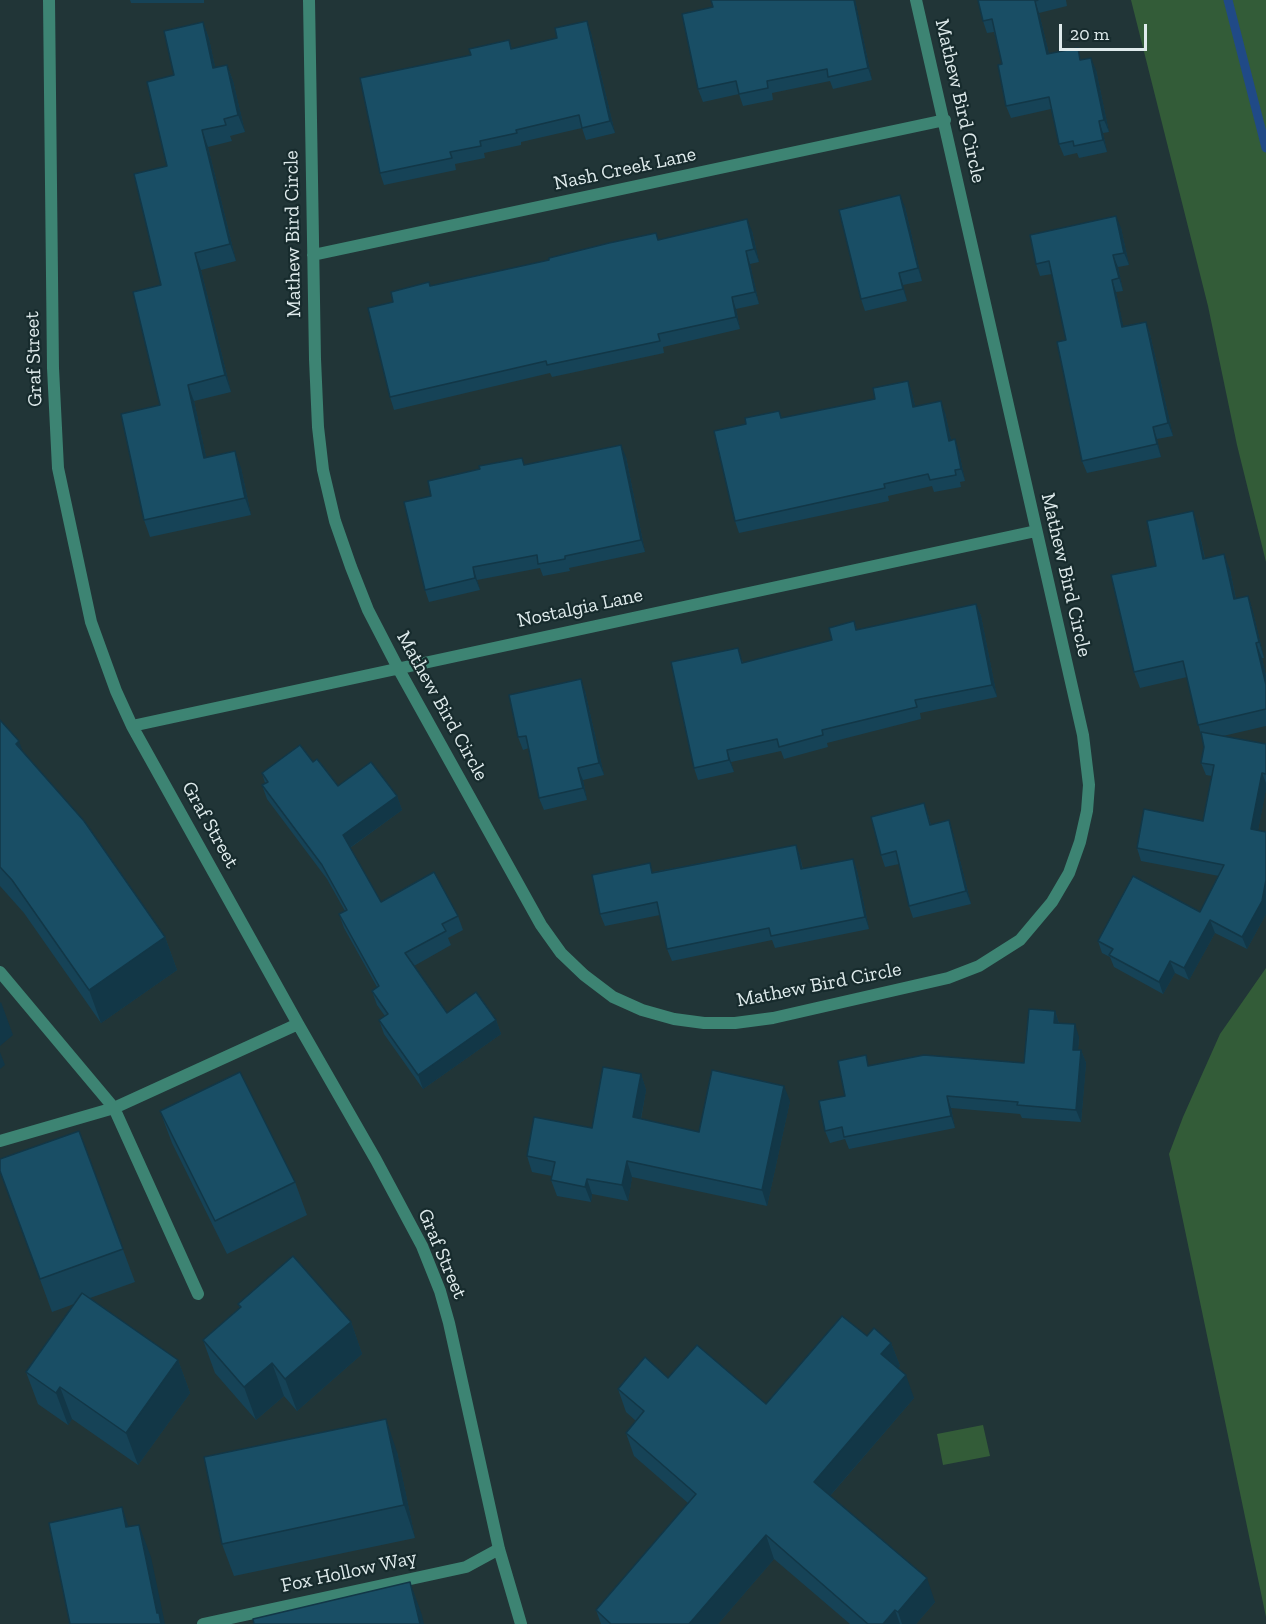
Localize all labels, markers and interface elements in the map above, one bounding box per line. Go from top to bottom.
scale bar [1062,12,1150,50]
street label: Mathew Bird Circle [929,17,991,185]
text: 20 m [1070,23,1109,45]
street label: Nash Creek Lane [552,142,698,196]
street label: Mathew Bird Circle [280,150,306,318]
street label: Graf Street [20,311,48,407]
street label: Mathew Bird Circle [1035,491,1097,659]
street label: Nostalgia Lane [515,583,645,633]
street label: Mathew Bird Circle [391,627,493,785]
street label: Graf Street [176,777,244,873]
street label: Mathew Bird Circle [735,957,903,1013]
street label: Graf Street [412,1205,472,1303]
street label: Fox Hollow Way [279,1546,419,1598]

